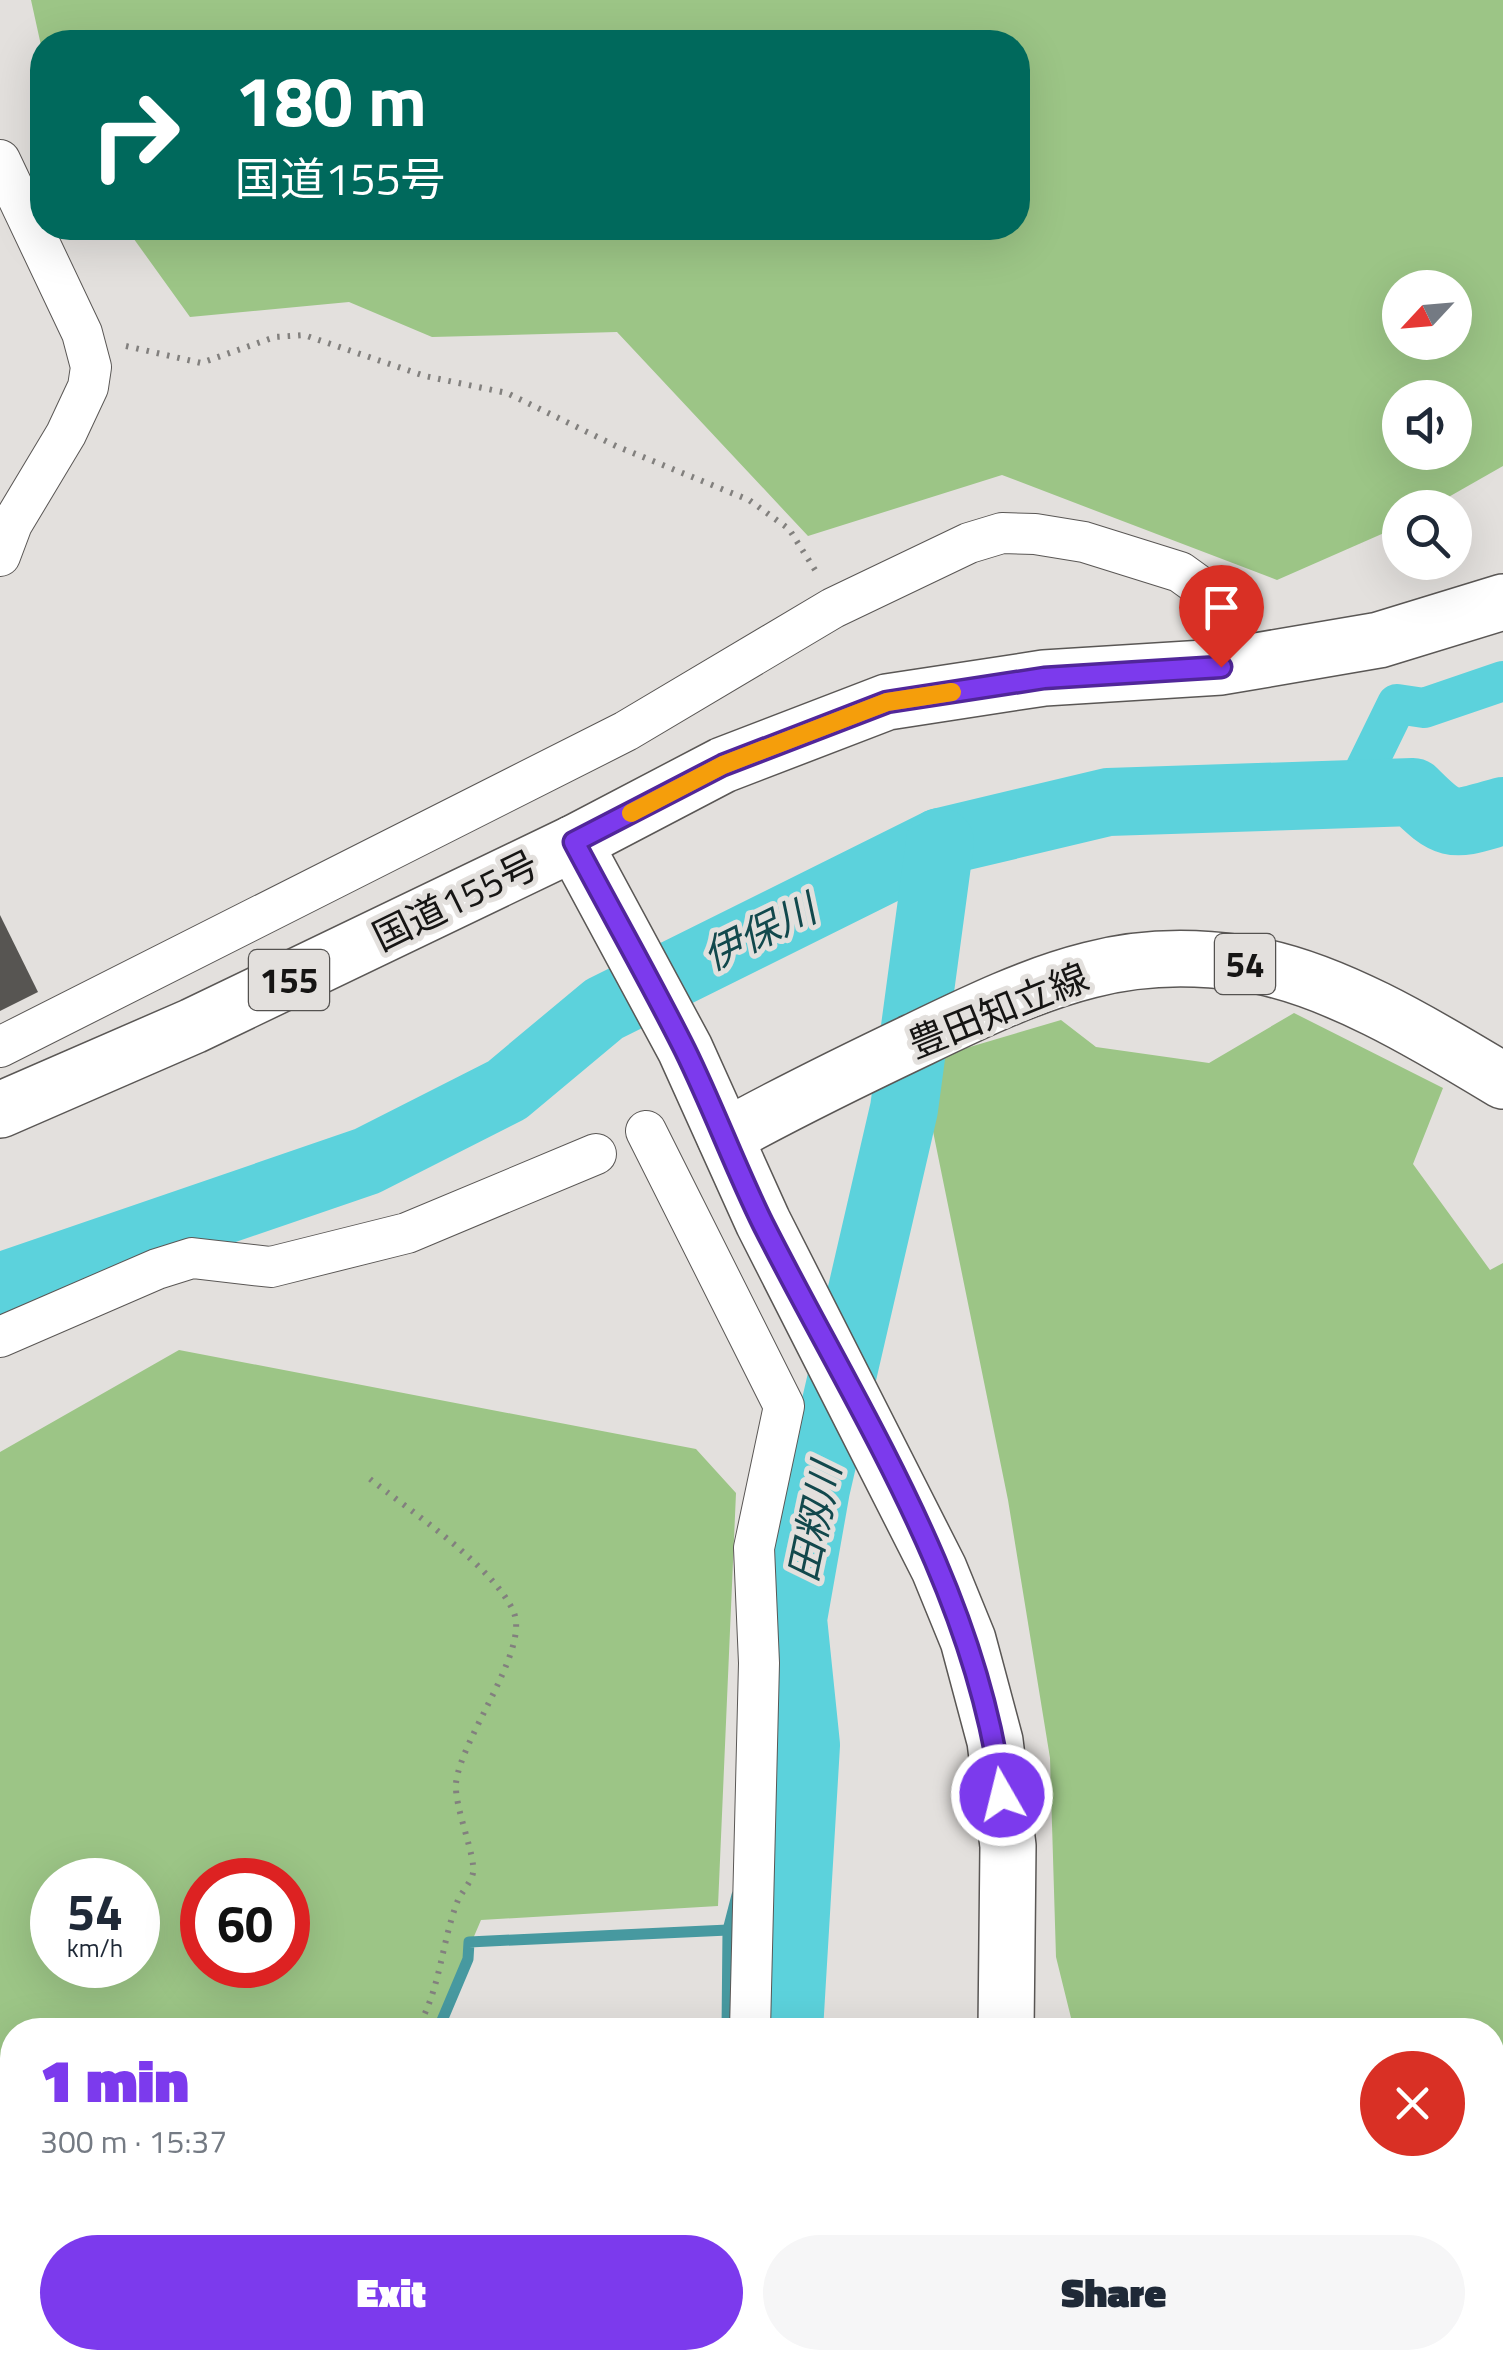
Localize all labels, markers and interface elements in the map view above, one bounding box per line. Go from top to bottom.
text: 180 m [235,47,427,153]
icon: right [70,70,200,200]
text: 国道155号 [235,144,446,212]
north arrow [1382,270,1472,360]
map controls [1382,270,1472,580]
button: sound [1382,380,1472,470]
button: search [1382,490,1472,580]
pin [1179,565,1264,668]
icon: arrive [1194,580,1249,635]
street label: 国道155号 [362,835,548,965]
water label: 伊保川 [692,877,830,986]
road number: 54 [1215,934,1275,994]
street label: 豊田知立線 [899,948,1097,1072]
road number: 155 [249,950,329,1010]
water label: 田籾川 [772,1453,857,1587]
position arrow [950,1743,1054,1847]
speed limit sign: 60 [180,1858,310,1988]
text: 54 [67,1873,123,1949]
text: km/h [67,1929,123,1967]
text: 1 min [40,2034,189,2125]
button: close [1360,2051,1465,2156]
text: 300 m · 15:37 [40,2117,227,2165]
button: Exit [40,2235,743,2350]
button: Share [763,2235,1465,2350]

